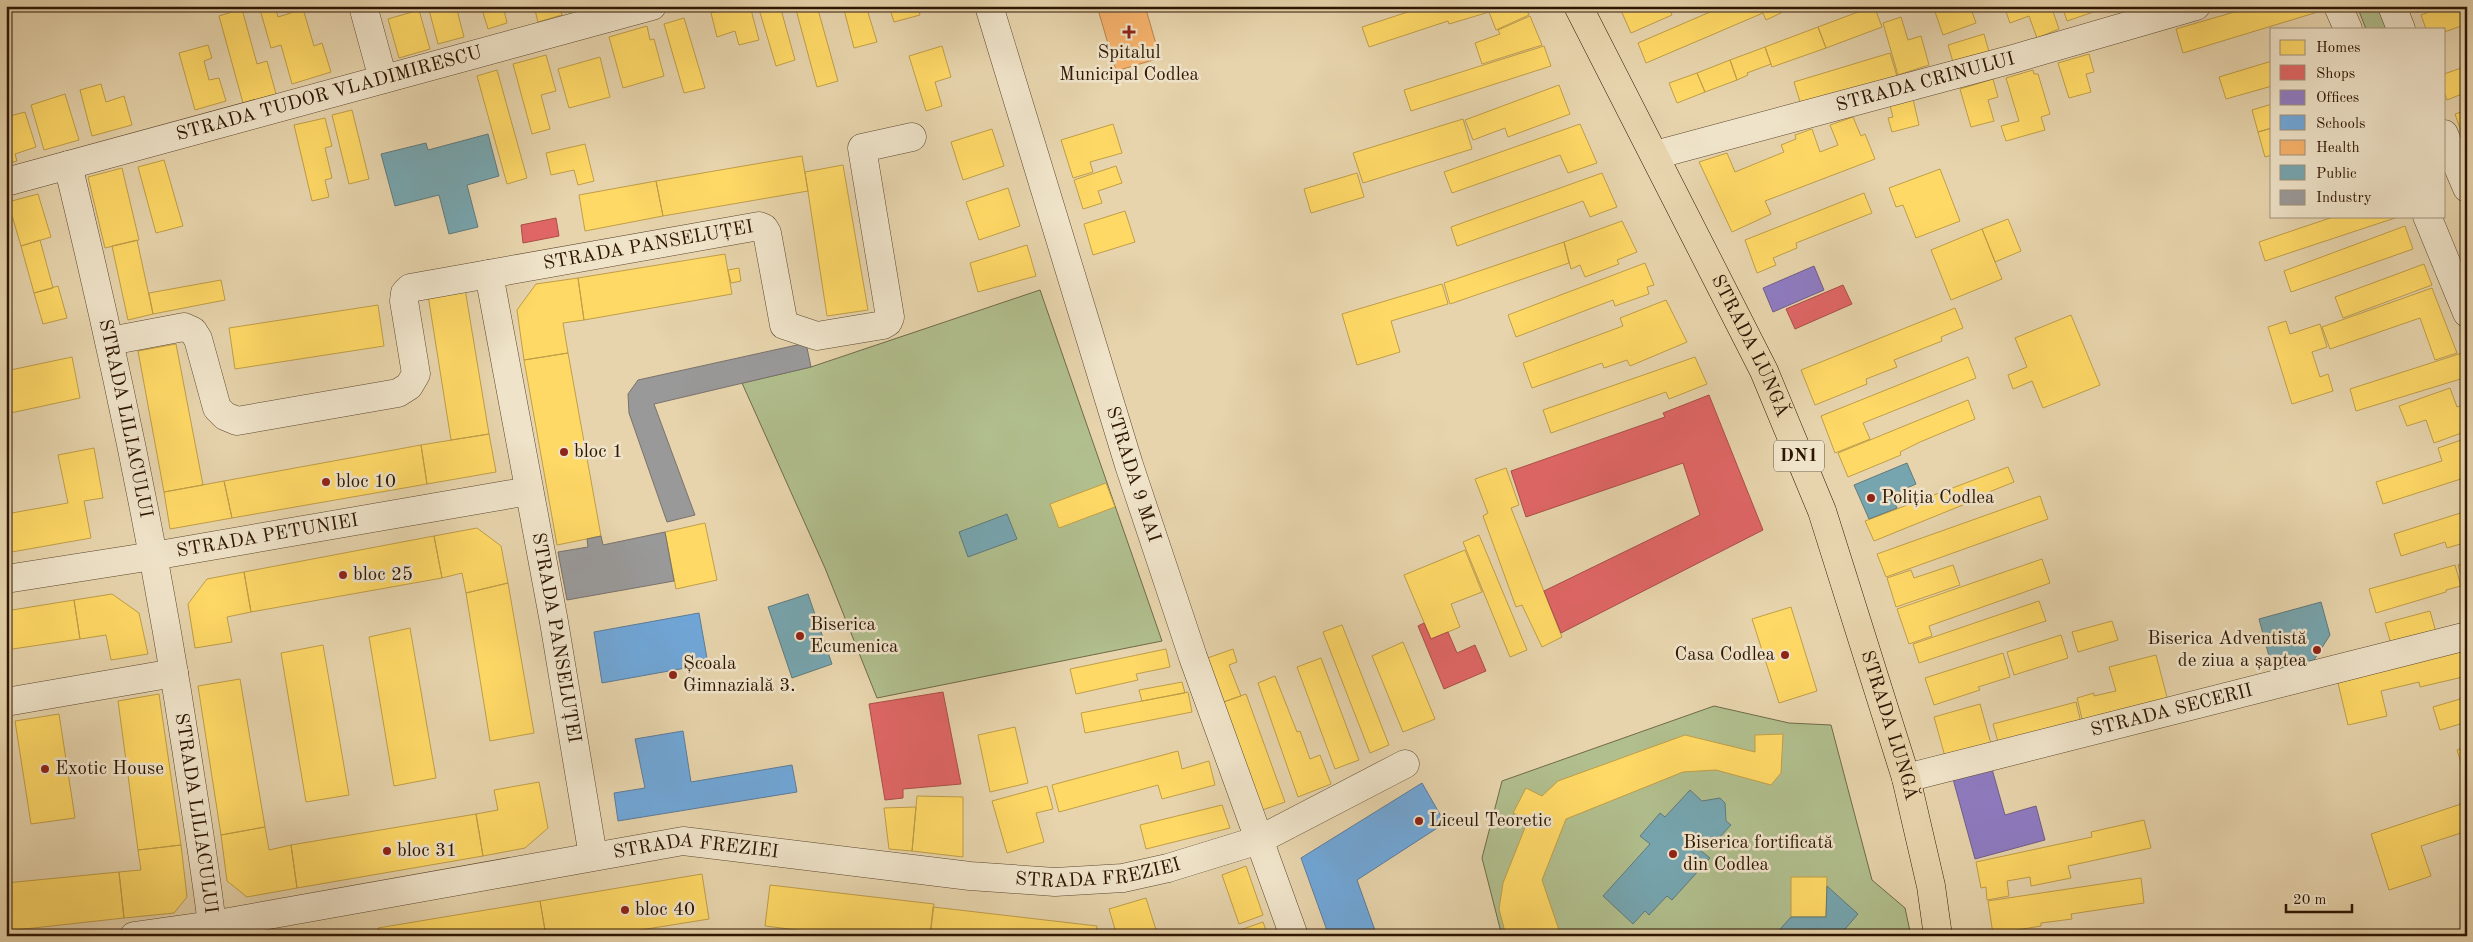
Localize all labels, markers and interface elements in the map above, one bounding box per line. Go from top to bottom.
marker: Spitalul Municipal Codlea [1122,25,1136,39]
legend [2270,28,2446,218]
text: Homes [2316,41,2361,56]
street label: STRADA TUDOR VLADIMIRESCU [174,43,484,145]
place label: Spitalul Municipal Codlea [1059,44,1200,85]
street label: STRADA CRINULUI [1834,49,2017,116]
text: Shops [2316,67,2355,82]
text: Offices [2316,91,2359,106]
text: Schools [2316,117,2365,132]
text: Health [2316,141,2360,156]
text: Public [2316,167,2357,182]
text: Industry [2316,191,2372,206]
street label: STRADA PANSELUȚEI [542,218,755,274]
street label: STRADA LUNGĂ [1707,272,1795,420]
street label: STRADA LILIACULUI [95,317,155,520]
street label: STRADA 9 MAI [1102,404,1164,545]
road number: DN1 [1774,441,1824,472]
place label: bloc 1 [574,443,623,462]
marker: bloc 1 [558,446,570,458]
place label: bloc 10 [336,473,396,492]
marker: bloc 10 [320,476,332,488]
place label: Poliția Codlea [1881,489,1995,508]
marker: Poliția Codlea [1865,492,1877,504]
street label: STRADA PETUNIEI [175,511,360,561]
street label: STRADA PANSELUȚEI [528,531,584,744]
place label: bloc 25 [353,566,413,585]
marker: bloc 25 [337,569,349,581]
place label: Biserica Ecumenica [810,616,899,657]
marker: Biserica Ecumenica [794,630,806,642]
place label: Biserica Adventistă de ziua a șaptea [2147,630,2308,671]
marker: Biserica Adventistă de ziua a șaptea [2311,644,2323,656]
place label: Casa Codlea [1675,646,1776,665]
street label: STRADA LUNGĂ [1857,648,1924,803]
marker: Casa Codlea [1779,649,1791,661]
place label: Școala Gimnazială 3. [683,655,796,696]
marker: Școala Gimnazială 3. [667,669,679,681]
street label: STRADA SECERII [2089,681,2255,740]
street label: STRADA LILIACULUI [171,712,220,915]
place label: Exotic House [55,760,164,779]
marker: Exotic House [39,763,51,775]
place label: Liceul Teoretic [1429,812,1552,831]
marker: Liceul Teoretic [1413,815,1425,827]
street label: STRADA FREZIEI [612,831,780,863]
place label: Biserica fortificată din Codlea [1683,834,1834,875]
place label: bloc 31 [397,842,457,861]
marker: bloc 31 [381,845,393,857]
marker: Biserica fortificată din Codlea [1667,848,1679,860]
street label: STRADA FREZIEI [1014,855,1183,892]
scale bar [2286,882,2352,914]
text: 20 m [2293,893,2327,908]
place label: bloc 40 [635,901,695,920]
marker: bloc 40 [619,904,631,916]

